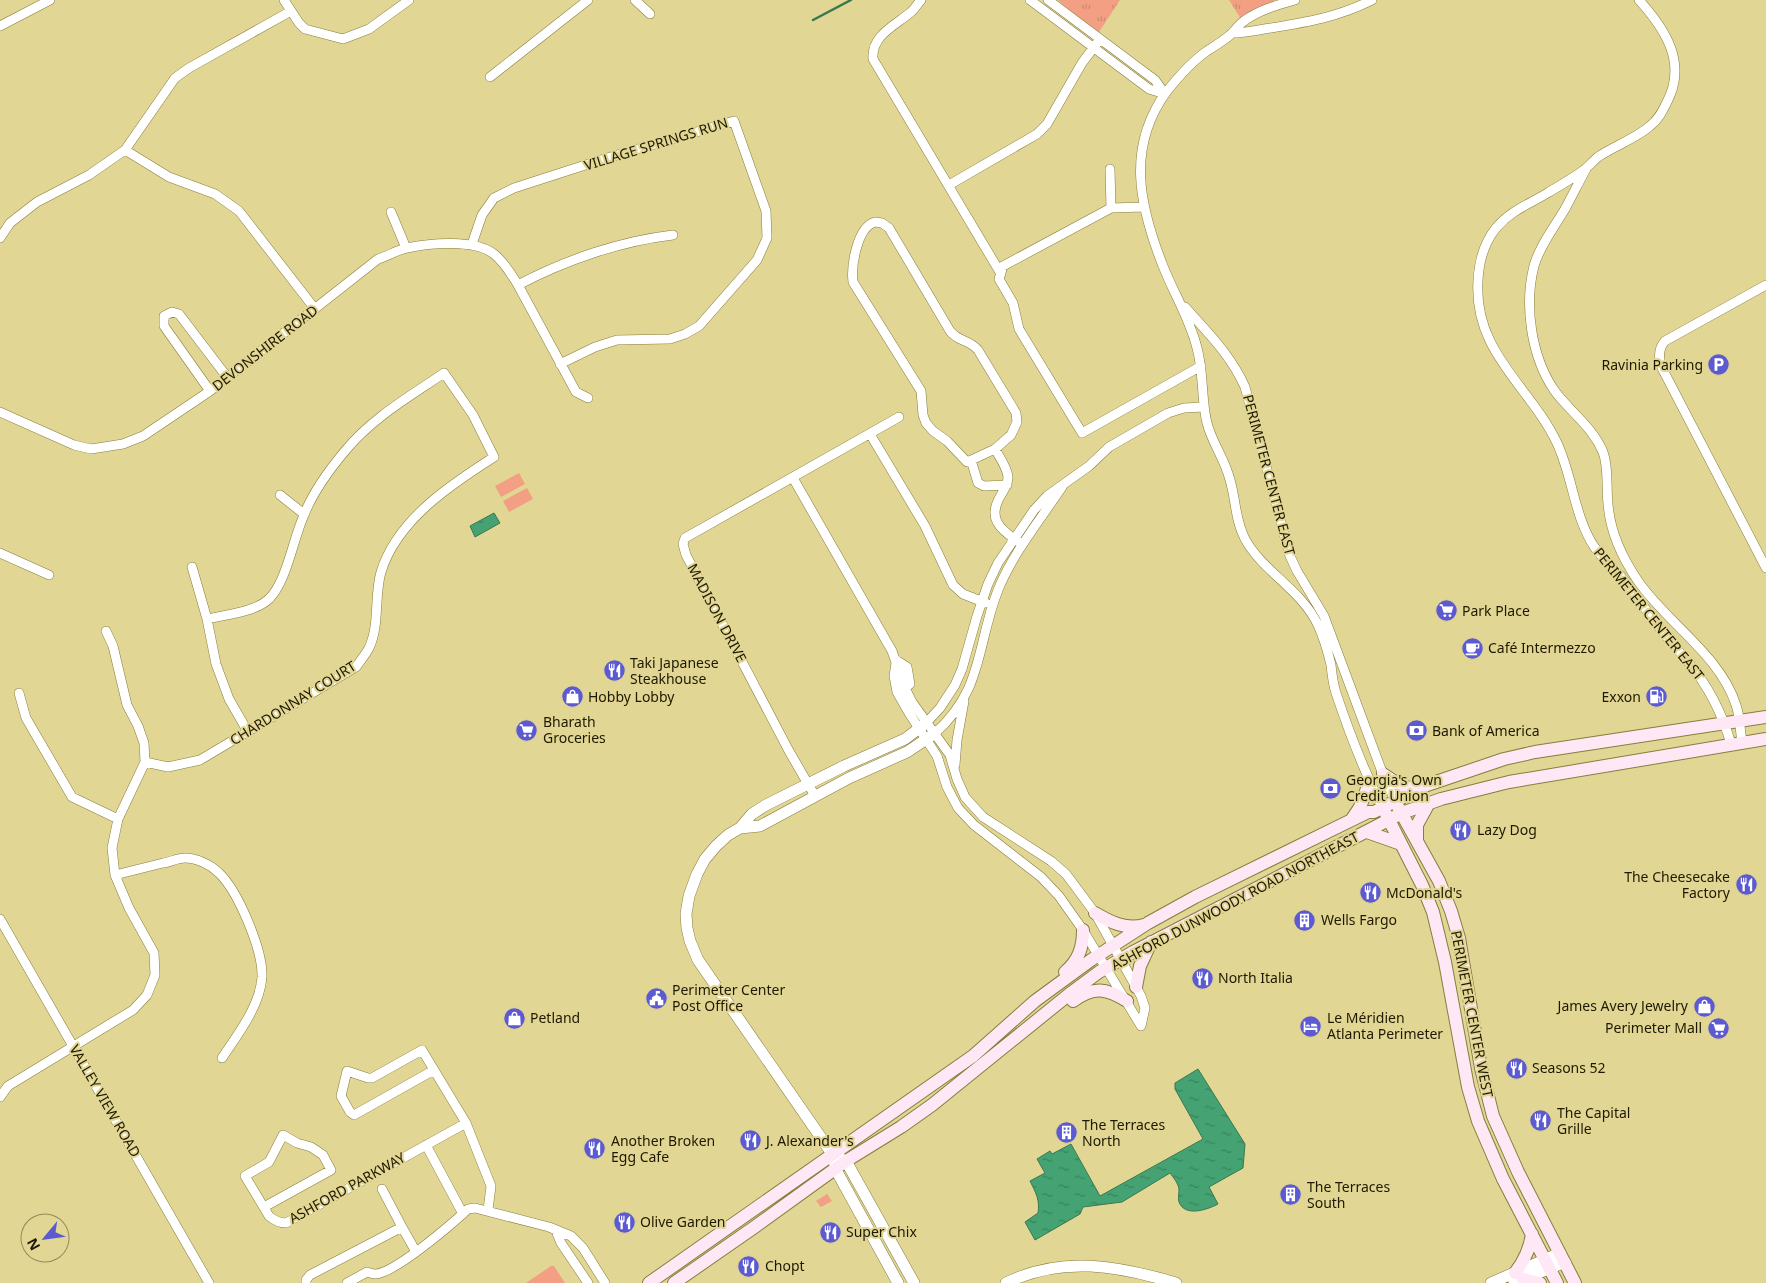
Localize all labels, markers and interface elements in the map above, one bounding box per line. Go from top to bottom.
street label: VILLAGE SPRINGS RUN [582,113,730,174]
street label: DEVONSHIRE ROAD [208,300,321,395]
parking icon: Ravinia Parking [1707,353,1731,377]
place label: Ravinia Parking [1602,355,1703,374]
street label: PERIMETER CENTER EAST [1239,392,1300,557]
street label: PERIMETER CENTER EAST [1590,543,1709,684]
street label: MADISON DRIVE [683,560,752,666]
supermarket icon: Park Place [1434,599,1458,623]
place label: Park Place [1462,601,1530,620]
cafe icon: Café Intermezzo [1460,636,1484,660]
place label: Café Intermezzo [1488,638,1596,657]
place label: Taki Japanese Steakhouse [630,653,719,688]
street label: CHARDONNAY COURT [226,656,360,749]
restaurant icon: Taki Japanese Steakhouse [602,659,626,683]
shop icon: Hobby Lobby [560,685,584,709]
fuel station icon: Exxon [1645,685,1669,709]
place label: Hobby Lobby [588,687,675,706]
place label: Exxon [1602,687,1641,706]
place label: Bharath Groceries [543,712,606,747]
supermarket icon: Bharath Groceries [515,718,539,742]
bank icon: Bank of America [1404,719,1428,743]
place label: Bank of America [1432,721,1540,740]
place label: Georgia's Own Credit Union [1346,770,1442,805]
bank icon: Georgia's Own Credit Union [1318,776,1342,800]
restaurant icon: Lazy Dog [1449,818,1473,842]
place label: Lazy Dog [1477,820,1537,839]
street label: ASHFORD DUNWOODY ROAD NORTHEAST [1108,827,1362,974]
place label: The Cheesecake Factory [1624,867,1731,902]
restaurant icon: The Cheesecake Factory [1734,873,1758,897]
restaurant icon: McDonald's [1358,881,1382,905]
place label: McDonald's [1386,883,1463,902]
building icon: Wells Fargo [1293,908,1317,932]
place label: Wells Fargo [1321,910,1397,929]
street label: PERIMETER CENTER WEST [1447,929,1498,1099]
restaurant icon: North Italia [1190,966,1214,990]
place label: North Italia [1218,968,1293,987]
place label: Perimeter Center Post Office [672,980,785,1015]
public building icon: Perimeter Center Post Office [644,986,668,1010]
shop icon: James Avery Jewelry [1692,994,1716,1018]
place label: James Avery Jewelry [1556,996,1689,1015]
shop icon: Petland [502,1006,526,1030]
place label: Petland [530,1008,580,1027]
place label: Le Méridien Atlanta Perimeter [1327,1008,1443,1043]
hotel icon: Le Méridien Atlanta Perimeter [1299,1014,1323,1038]
supermarket icon: Perimeter Mall [1706,1016,1730,1040]
place label: Perimeter Mall [1605,1018,1702,1037]
street label: VALLEY VIEW ROAD [65,1041,145,1160]
restaurant icon: Seasons 52 [1504,1056,1528,1080]
place label: Seasons 52 [1532,1058,1606,1077]
place label: The Capital Grille [1557,1103,1630,1138]
restaurant icon: The Capital Grille [1529,1109,1553,1133]
place label: The Terraces North [1082,1115,1165,1150]
building icon: The Terraces North [1054,1121,1078,1145]
restaurant icon: J. Alexander's [738,1129,762,1153]
place label: Another Broken Egg Cafe [611,1131,715,1166]
place label: J. Alexander's [764,1131,854,1150]
restaurant icon: Another Broken Egg Cafe [583,1137,607,1161]
street label: ASHFORD PARKWAY [285,1148,408,1227]
place label: The Terraces South [1307,1177,1390,1212]
building icon: The Terraces South [1279,1183,1303,1207]
restaurant icon: Olive Garden [612,1210,636,1234]
place label: Olive Garden [640,1212,726,1231]
north arrow [20,1213,70,1263]
restaurant icon: Super Chix [818,1220,842,1244]
place label: Super Chix [846,1222,917,1241]
text: N [22,1235,44,1254]
restaurant icon: Chopt [737,1254,761,1278]
place label: Chopt [765,1256,805,1275]

